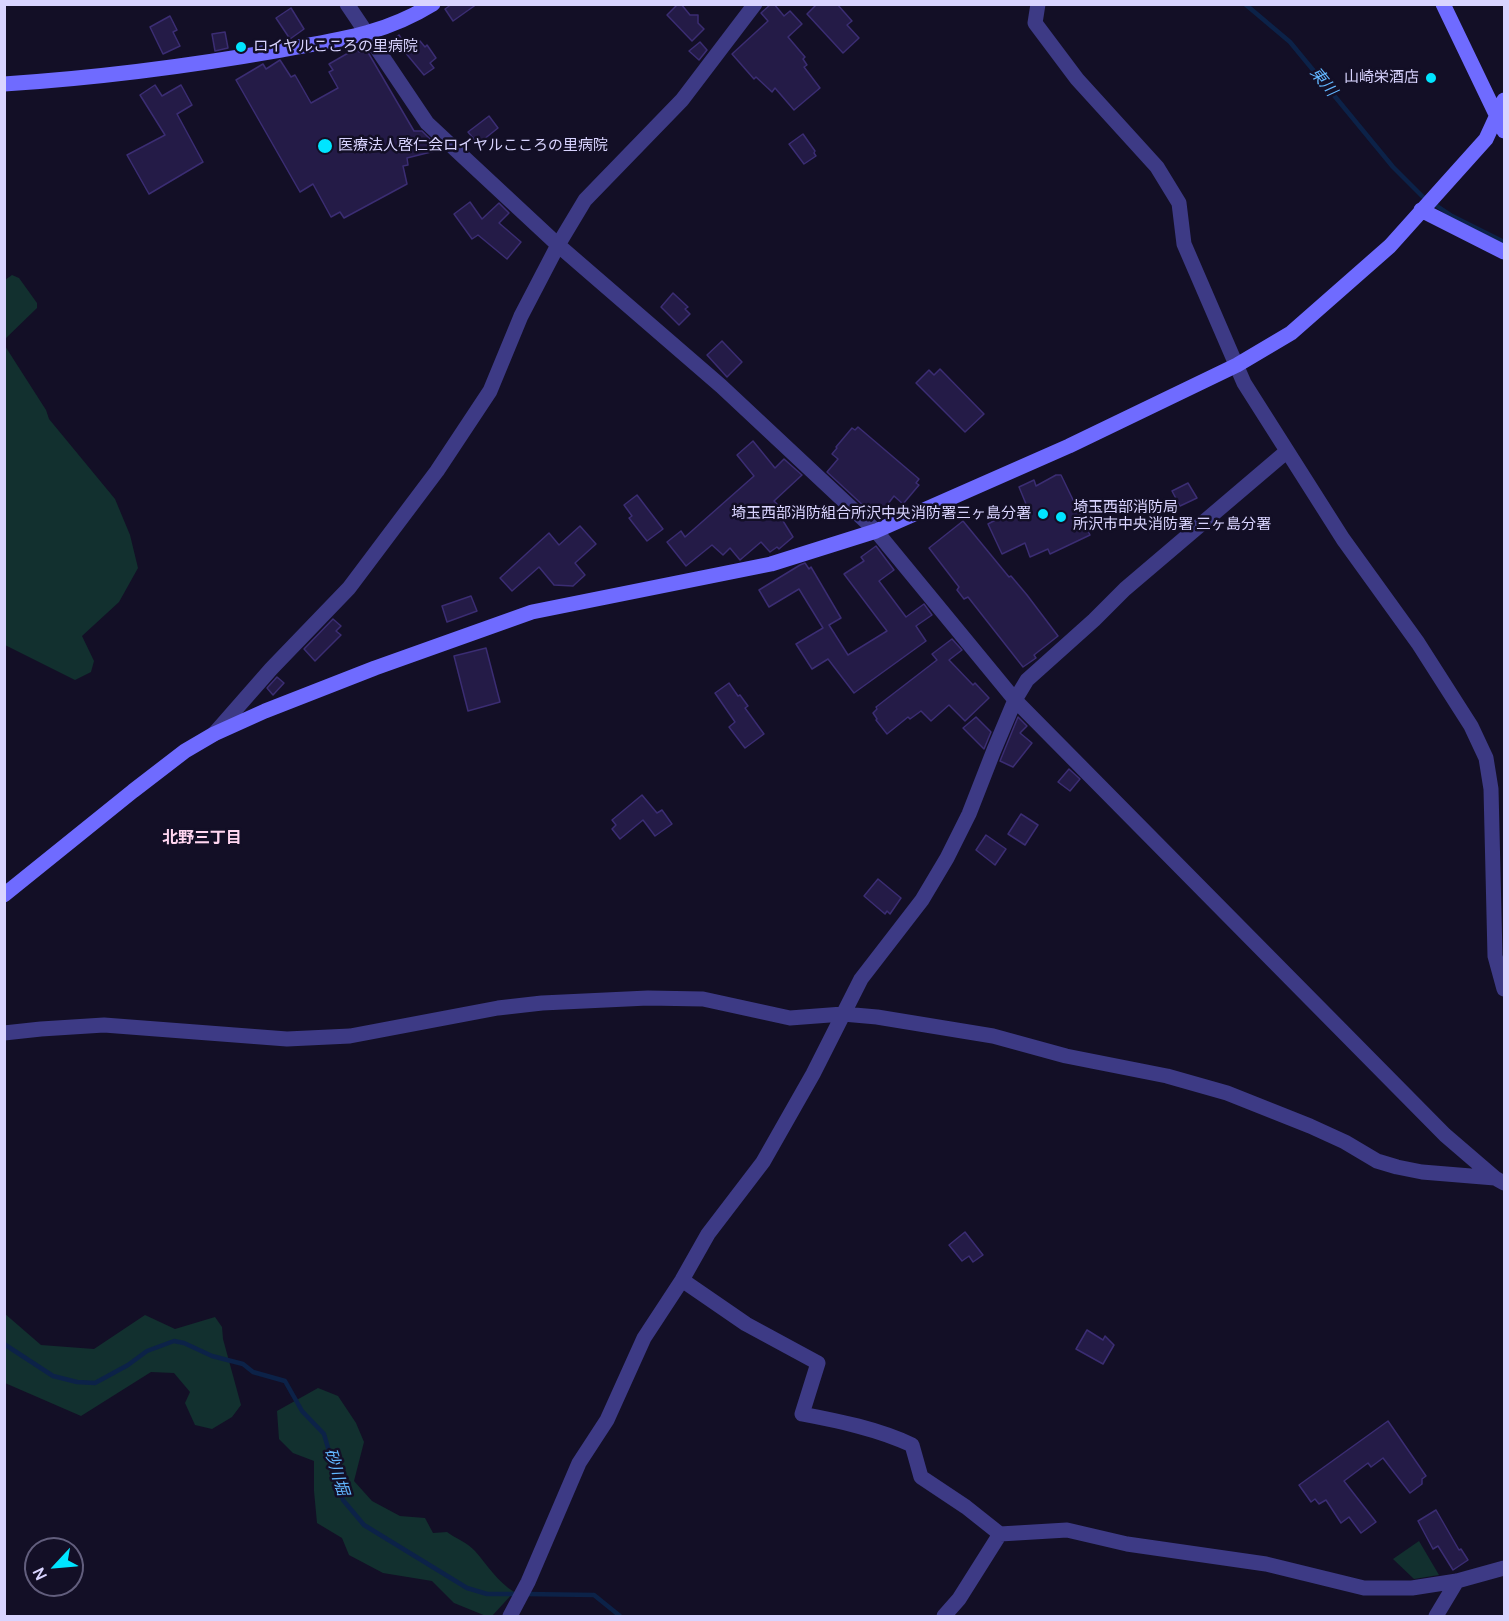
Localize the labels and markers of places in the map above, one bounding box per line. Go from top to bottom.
place label: ロイヤルこころの里病院 [253,38,418,56]
marker: ロイヤルこころの里病院 [234,40,248,54]
place label: 山崎栄酒店 [1344,69,1419,87]
marker: 山崎栄酒店 [1424,71,1438,85]
marker: 医療法人啓仁会ロイヤルこころの里病院 [316,137,334,155]
place label: 医療法人啓仁会ロイヤルこころの里病院 [338,137,608,155]
place label: 埼玉西部消防局 所沢市中央消防署 三ヶ島分署 [1073,499,1271,534]
place label: 埼玉西部消防組合所沢中央消防署三ヶ島分署 [731,505,1031,523]
marker: 埼玉西部消防組合所沢中央消防署三ヶ島分署 [1036,507,1050,521]
marker: 埼玉西部消防局 所沢市中央消防署 三ヶ島分署 [1054,510,1068,524]

